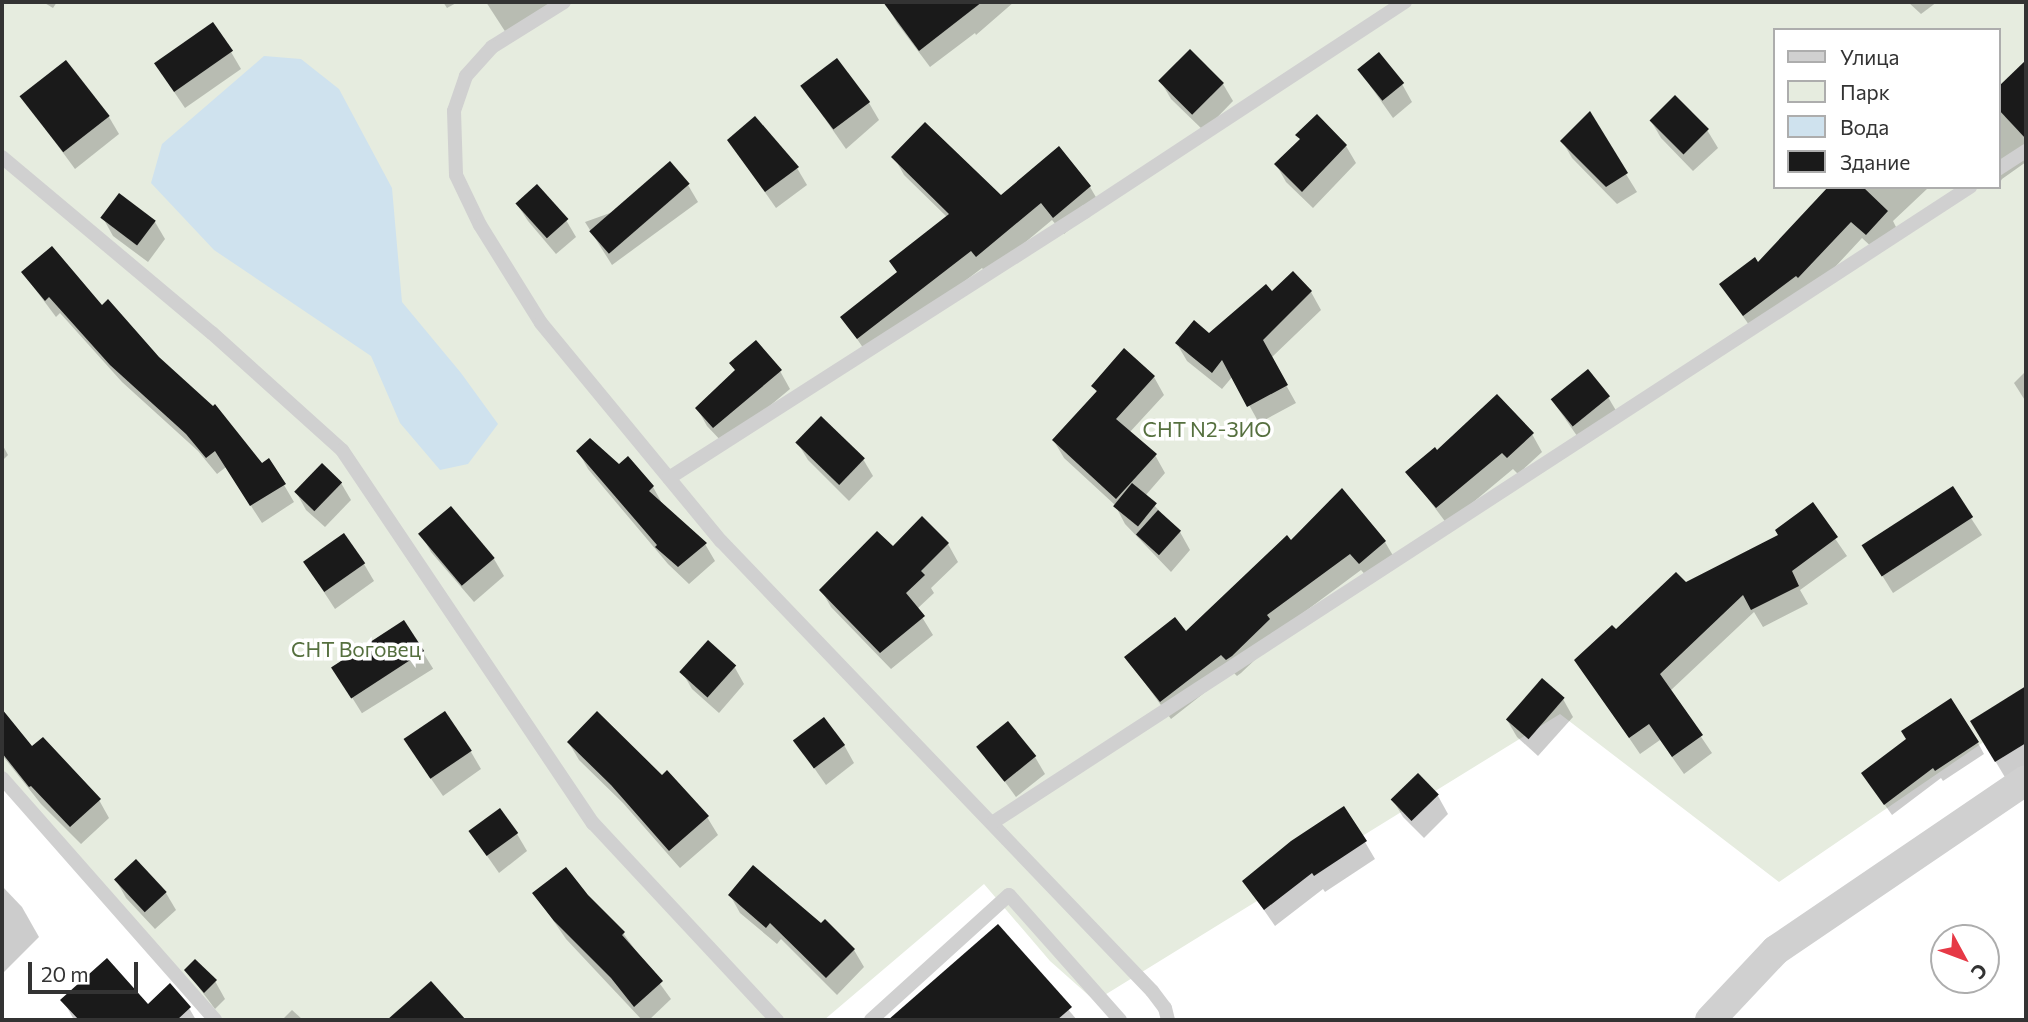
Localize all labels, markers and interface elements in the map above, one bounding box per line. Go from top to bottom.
legend [1772,28,2000,189]
text: Улица [1840,44,1899,69]
text: Парк [1840,79,1890,104]
text: Вода [1840,114,1889,139]
text: Здание [1840,149,1910,174]
park label: СНТ N2-ЗИО [1143,416,1271,442]
park label: СНТ Воговец [291,636,421,662]
north arrow [1930,924,2000,994]
scale bar [32,948,142,992]
text: С [1967,959,1993,984]
text: 20 m [41,961,89,986]

